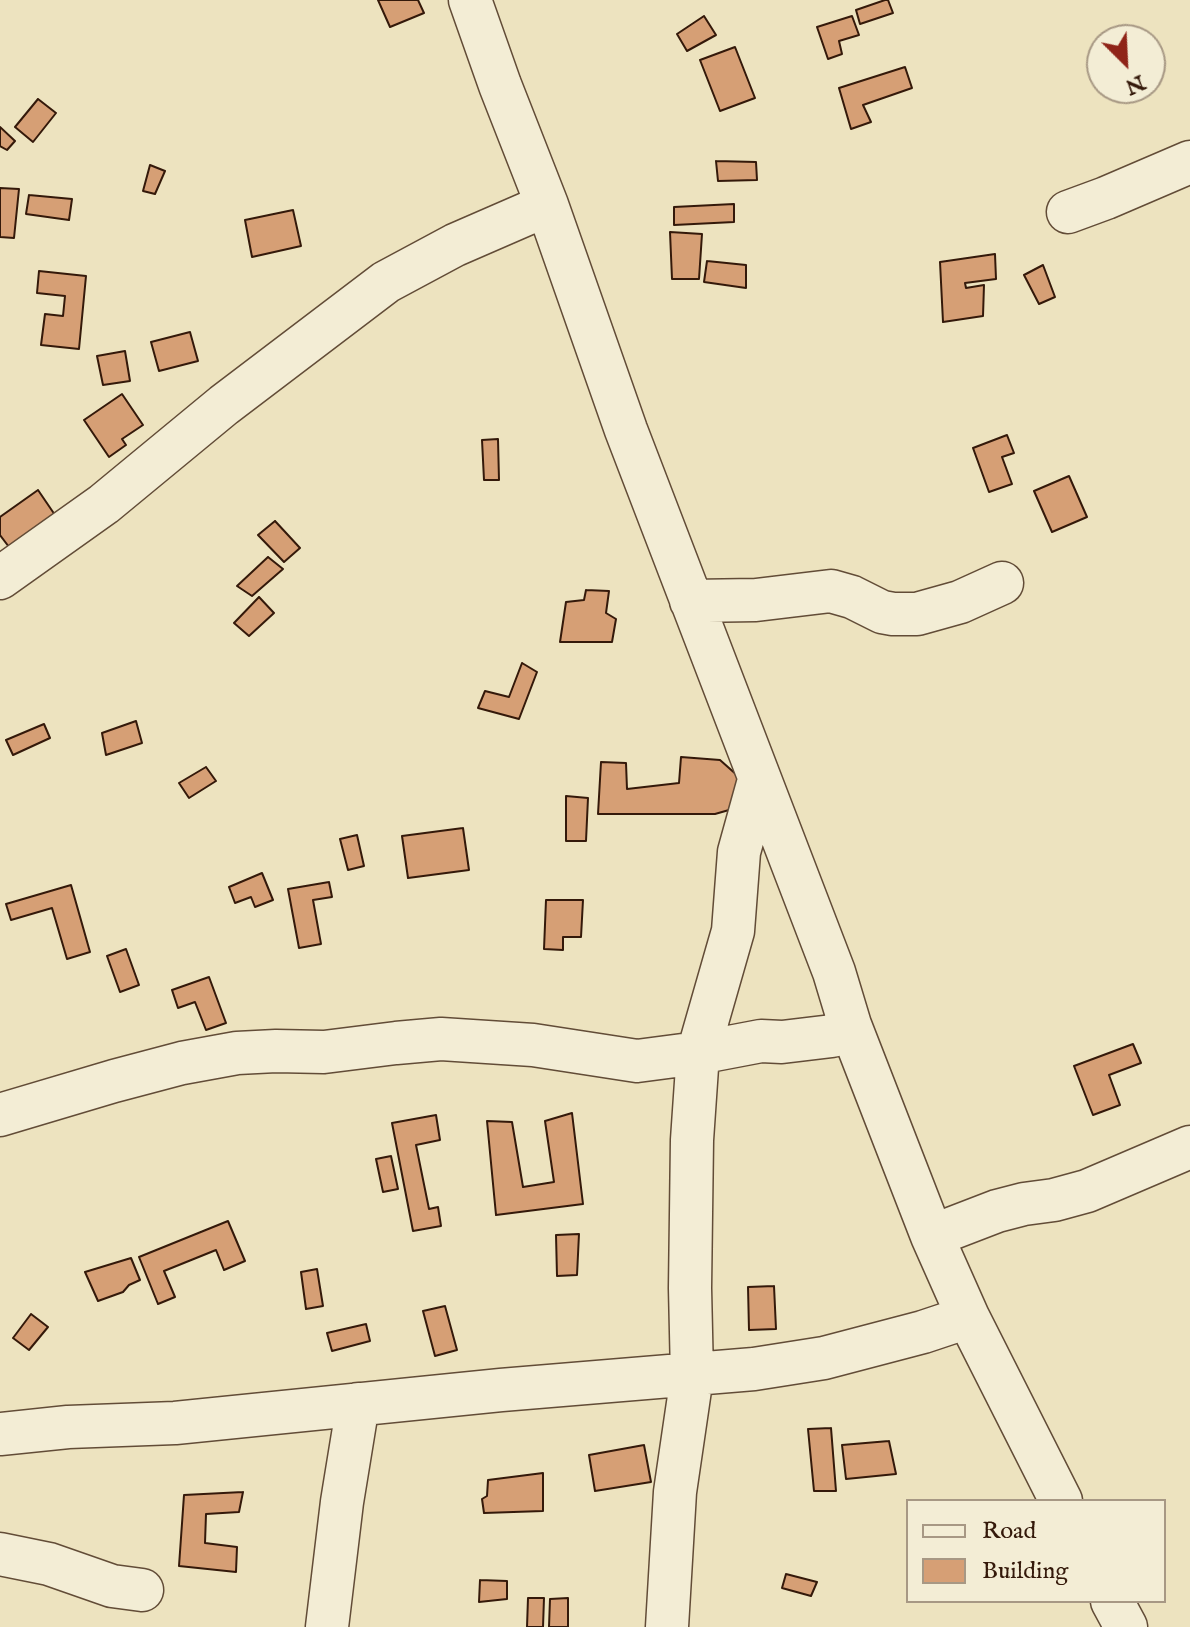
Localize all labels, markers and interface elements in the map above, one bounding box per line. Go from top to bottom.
north arrow [1086,24,1166,104]
text: N [1121,67,1149,101]
legend [906,1499,1166,1603]
text: Road [982,1516,1036,1547]
text: Building [982,1556,1068,1587]

